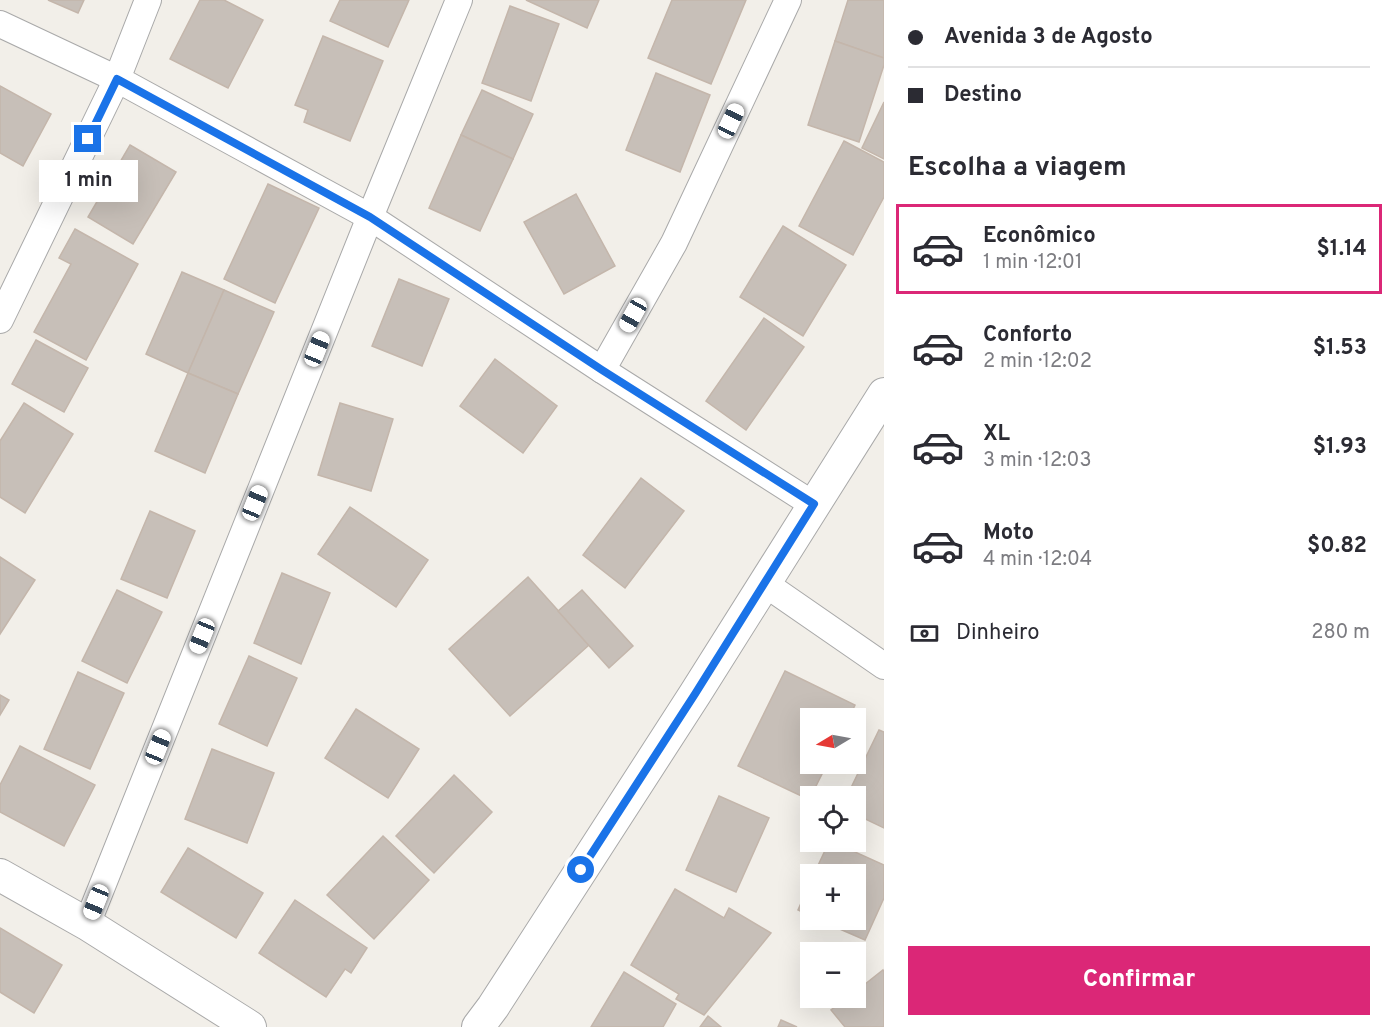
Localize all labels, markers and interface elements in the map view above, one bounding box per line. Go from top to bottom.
text: Avenida 3 de Agosto [944,24,1153,51]
text: Destino [944,82,1022,109]
car [715,101,747,141]
route end [74,125,101,152]
text: Escolha a viagem [908,151,1127,185]
callout: 1 min [38,160,138,202]
text: 1 min [64,168,113,194]
icon: car [911,222,965,276]
text: Econômico [983,223,1096,250]
text: $1.14 [1317,236,1367,263]
text: 1 min · 12:01 [983,250,1082,276]
car [616,295,650,335]
icon: car [911,321,965,375]
text: Conforto [983,322,1072,349]
car [302,329,332,369]
text: $1.53 [1313,335,1367,362]
text: 2 min · 12:02 [983,349,1092,375]
icon: car [911,420,965,474]
text: XL [983,421,1010,448]
text: $1.93 [1313,434,1367,461]
text: 3 min · 12:03 [983,448,1092,474]
car [240,483,270,523]
icon: car [911,519,965,573]
text: Moto [983,520,1034,547]
text: $0.82 [1307,533,1367,560]
text: 4 min · 12:04 [983,547,1092,573]
car [187,616,217,656]
icon: cash [908,617,941,650]
text: Dinheiro [956,620,1039,647]
text: 280 m [1311,620,1370,646]
north arrow [800,708,866,774]
map controls [800,708,866,1008]
car [143,727,173,767]
button: locate [800,786,866,852]
route start [567,856,594,883]
button: + [800,864,866,930]
car [81,882,111,922]
button: − [800,942,866,1008]
button: Confirmar [908,946,1370,1015]

